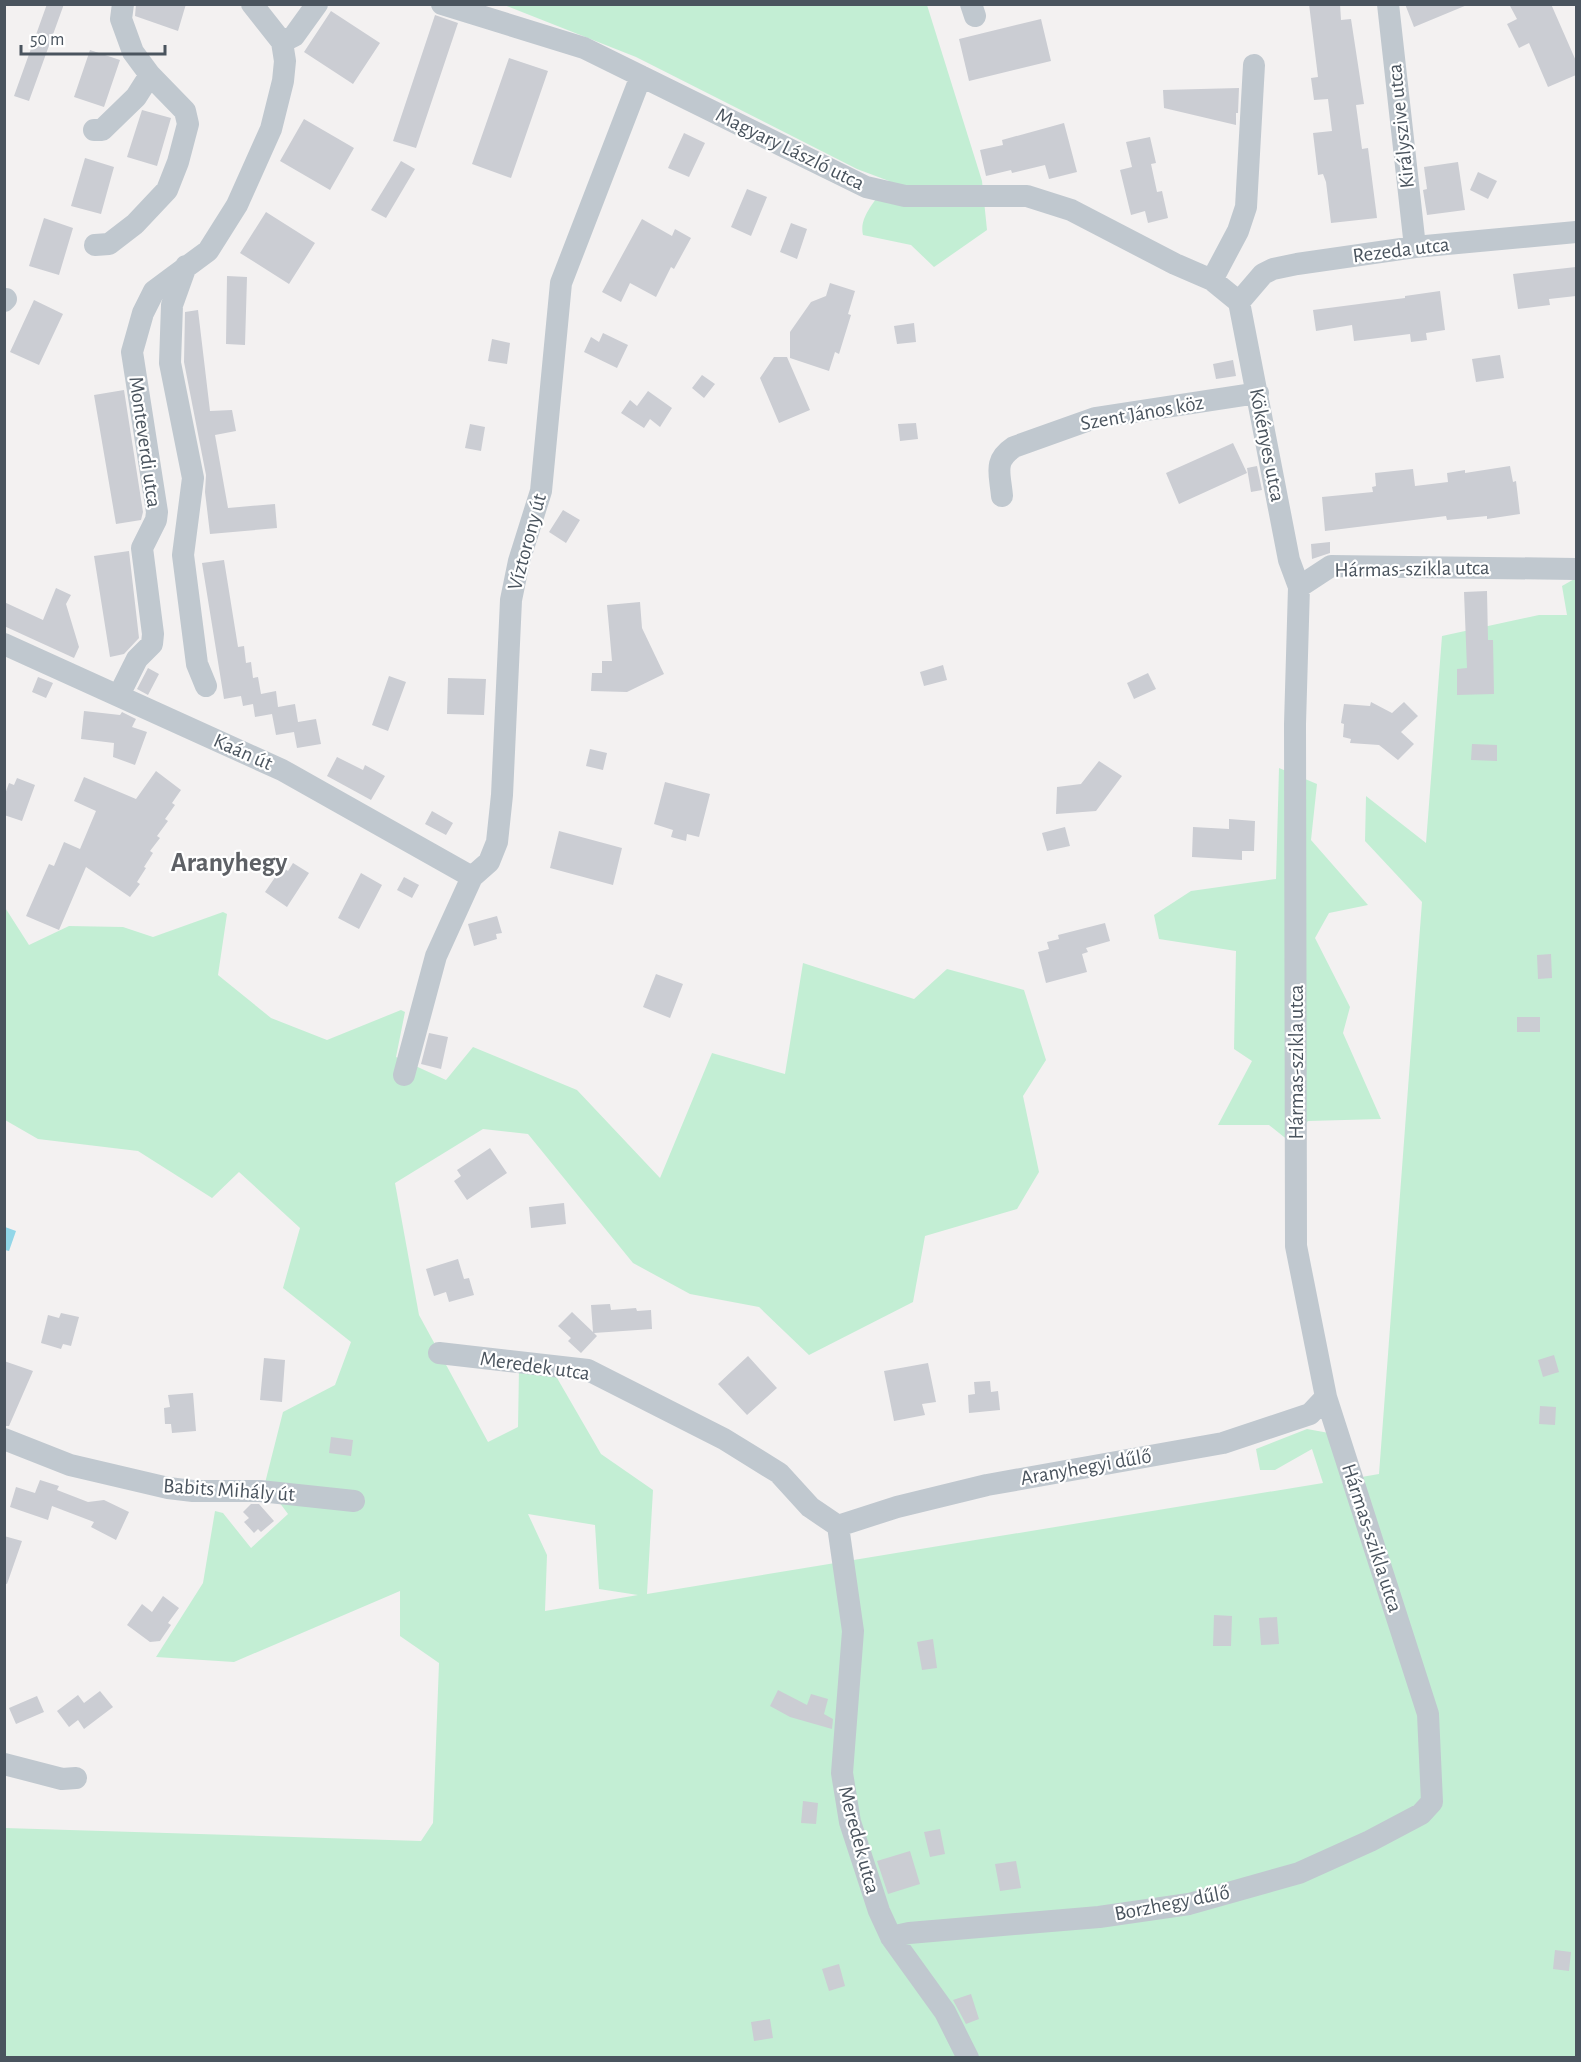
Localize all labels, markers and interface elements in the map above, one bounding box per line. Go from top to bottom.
scale bar [21,18,165,56]
text: 50 m [30,31,64,49]
street label: Királyszive utca [1384,63,1418,189]
street label: Magyary László utca [712,104,868,194]
street label: Rezeda utca [1351,234,1451,266]
street label: Monteverdi utca [125,375,165,509]
street label: Kökényes utca [1246,387,1288,504]
street label: Szent János köz [1079,392,1205,434]
street label: Víztorony út [504,491,550,593]
street label: Hármas-szikla utca [1334,557,1490,581]
street label: Kaán út [210,730,276,774]
district label: Aranyhegy [171,849,288,877]
street label: Hármas-szikla utca [1286,984,1307,1140]
street label: Meredek utca [479,1348,591,1384]
street label: Aranyhegyi dűlő [1019,1445,1153,1489]
street label: Hármas-szikla utca [1338,1461,1406,1615]
street label: Babits Mihály út [162,1475,296,1505]
street label: Meredek utca [835,1784,884,1896]
street label: Borzhegy dűlő [1113,1882,1231,1924]

